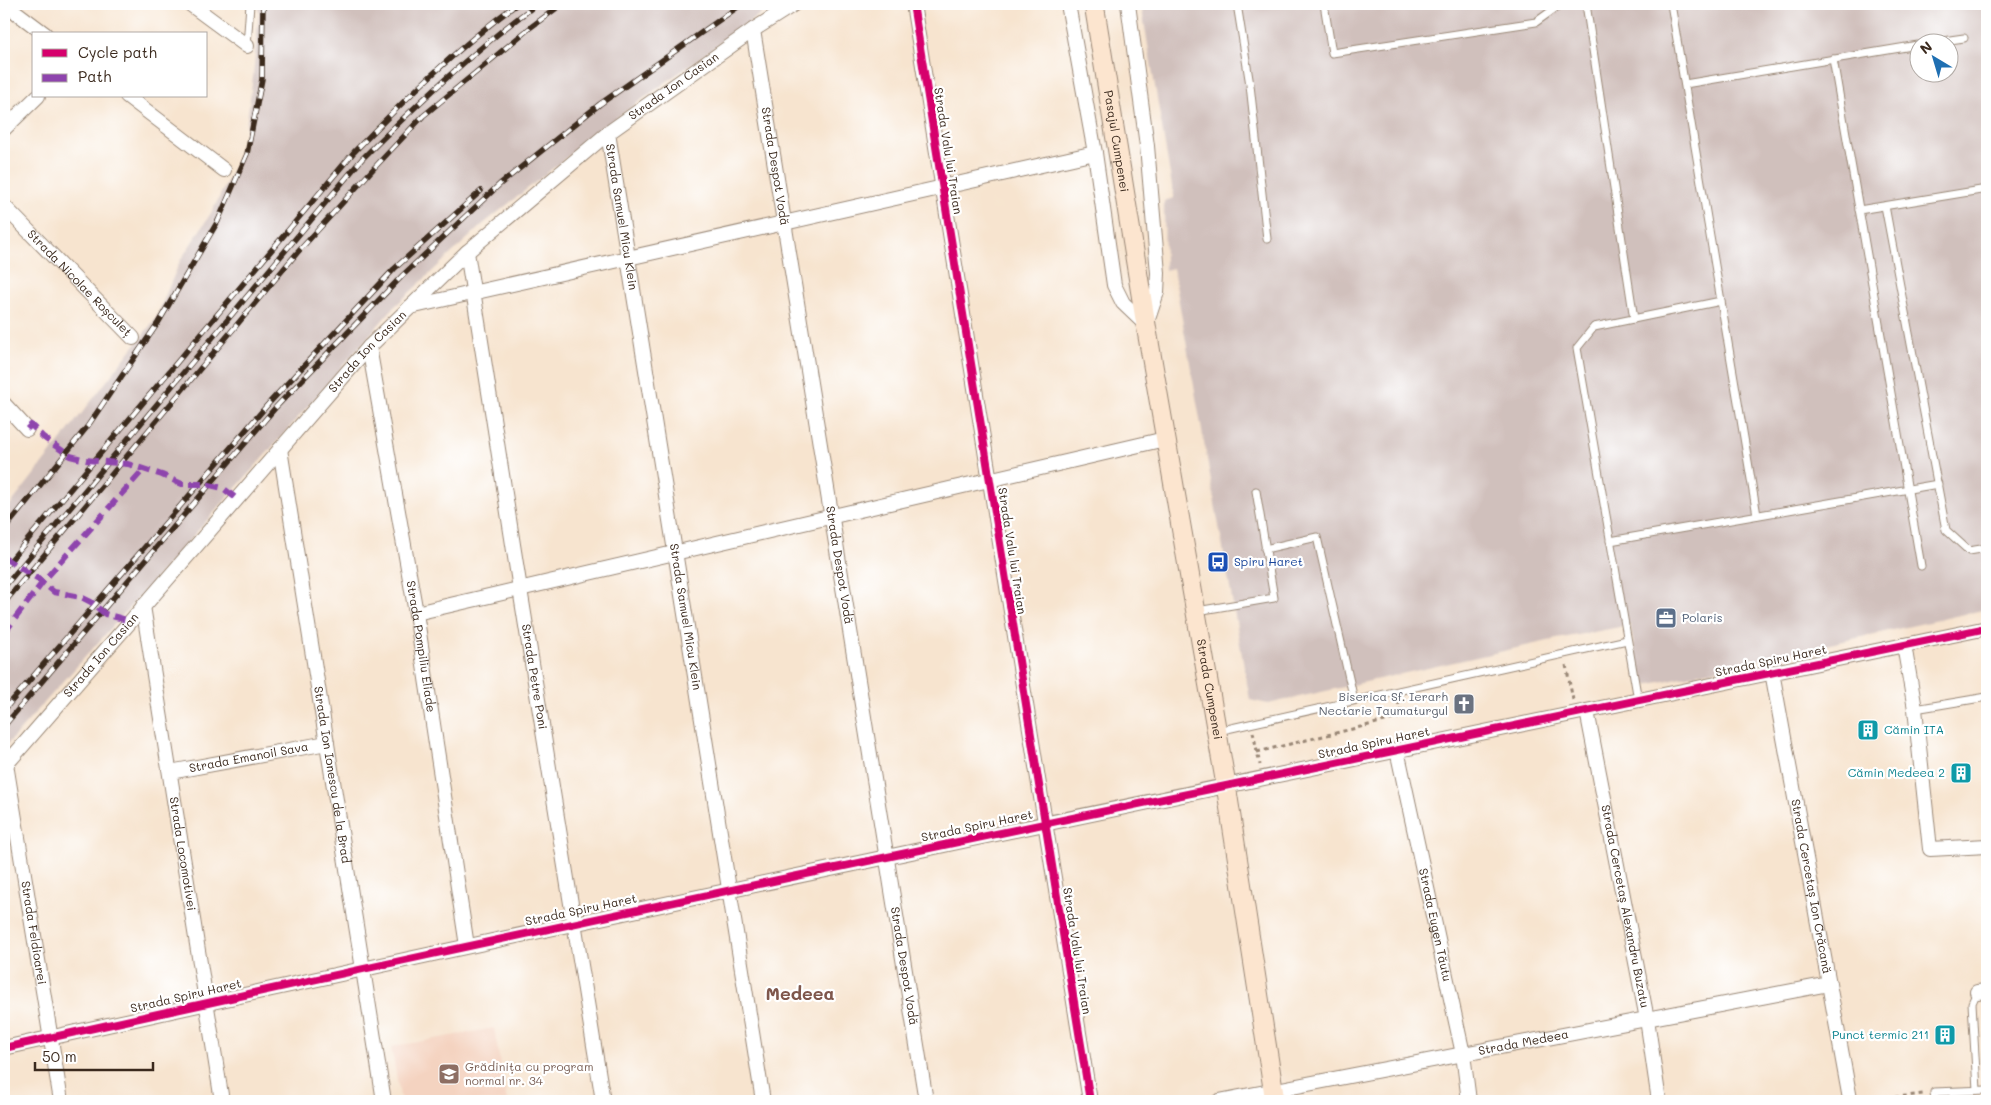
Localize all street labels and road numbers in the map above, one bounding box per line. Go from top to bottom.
street label: Strada Ion Casian [625,48,721,123]
street label: Strada Valu lui Traian [931,86,967,215]
street label: Pasajul Cumpenei [1101,89,1133,193]
street label: Strada Despot Vodă [759,106,793,226]
street label: Strada Samuel Micu Klein [603,142,642,291]
street label: Strada Nicolae Roșculeț [24,226,136,339]
street label: Strada Ion Casian [324,306,409,395]
street label: Strada Valu lui Traian [995,486,1031,615]
street label: Strada Despot Vodă [823,505,858,625]
street label: Strada Samuel Micu Klein [667,542,706,691]
street label: Strada Pompiliu Eliade [403,579,440,713]
street label: Strada Ion Casian [59,609,141,700]
street label: Strada Petre Poni [519,623,552,730]
street label: Strada Cumpenei [1194,638,1227,741]
street label: Strada Spiru Haret [1714,640,1828,680]
street label: Strada Ion Ionescu de la Brad [311,685,355,865]
street label: Strada Spiru Haret [1317,722,1431,762]
street label: Strada Emanoil Sava [188,738,309,775]
street label: Strada Locomotivei [167,796,201,912]
street label: Strada Cercetaș Ion Crăcană [1788,798,1836,975]
street label: Strada Cercetaș Alexandru Buzatu [1598,803,1654,1009]
street label: Strada Spiru Haret [920,805,1034,845]
street label: Strada Eugen Tăutu [1416,867,1456,983]
street label: Strada Feldioarei [18,880,51,986]
street label: Strada Valu lui Traian [1060,886,1096,1015]
street label: Strada Spiru Haret [524,889,638,929]
street label: Strada Despot Vodă [888,905,923,1026]
street label: Strada Spiru Haret [129,974,243,1016]
street label: Strada Medeea [1477,1025,1570,1058]

